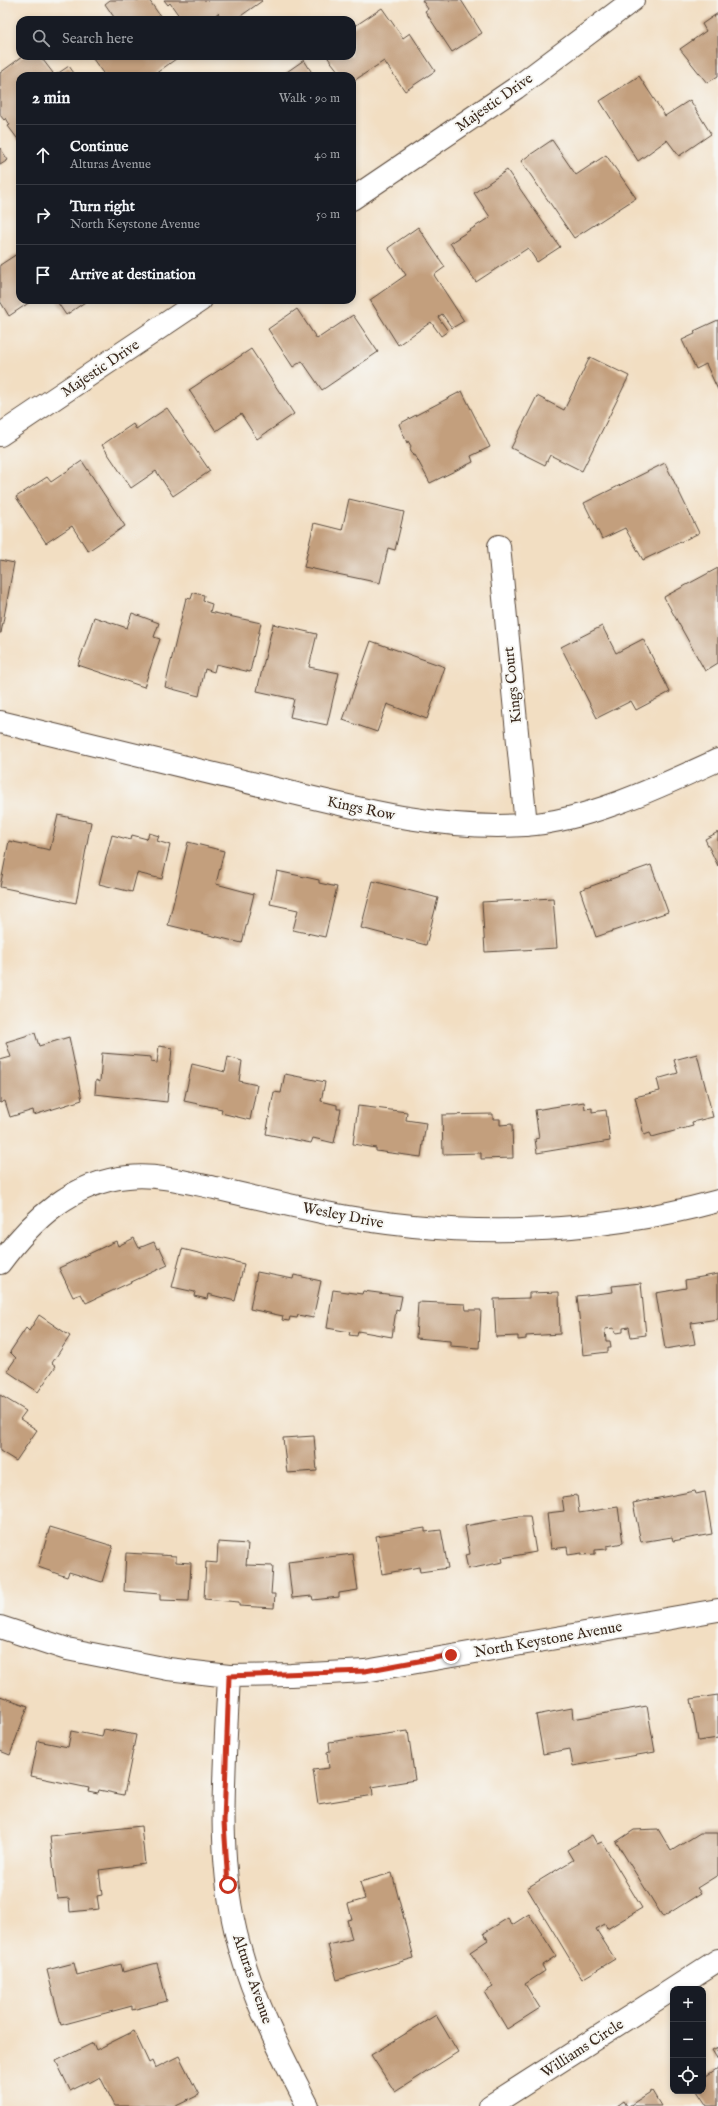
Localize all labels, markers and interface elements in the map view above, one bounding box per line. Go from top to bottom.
search box [16,16,356,60]
icon: search [30,27,52,49]
text: Search here [62,29,133,48]
street label: Majestic Drive [452,69,537,136]
text: 2 min [32,88,70,109]
text: Walk · 90 m [279,90,340,107]
text: Continue [70,137,128,156]
icon: ahead [32,144,54,166]
text: 40 m [314,146,340,163]
text: Alturas Avenue [70,156,151,173]
text: Turn right [70,197,135,216]
icon: right [32,204,54,226]
text: 50 m [316,206,340,223]
text: North Keystone Avenue [70,216,200,233]
icon: arrive [32,264,54,286]
text: Arrive at destination [70,265,196,284]
street label: Majestic Drive [58,335,143,401]
street label: Kings Court [499,646,526,724]
street label: Kings Row [325,792,398,825]
street label: Wesley Drive [301,1198,385,1233]
street label: North Keystone Avenue [473,1617,624,1662]
route end [442,1646,460,1664]
route start [219,1876,237,1894]
street label: Alturas Avenue [228,1931,277,2027]
map controls [670,1986,706,2094]
button: + [670,1986,706,2022]
street label: Williams Circle [537,2015,627,2082]
button: − [670,2022,706,2058]
button: locate [670,2058,706,2094]

